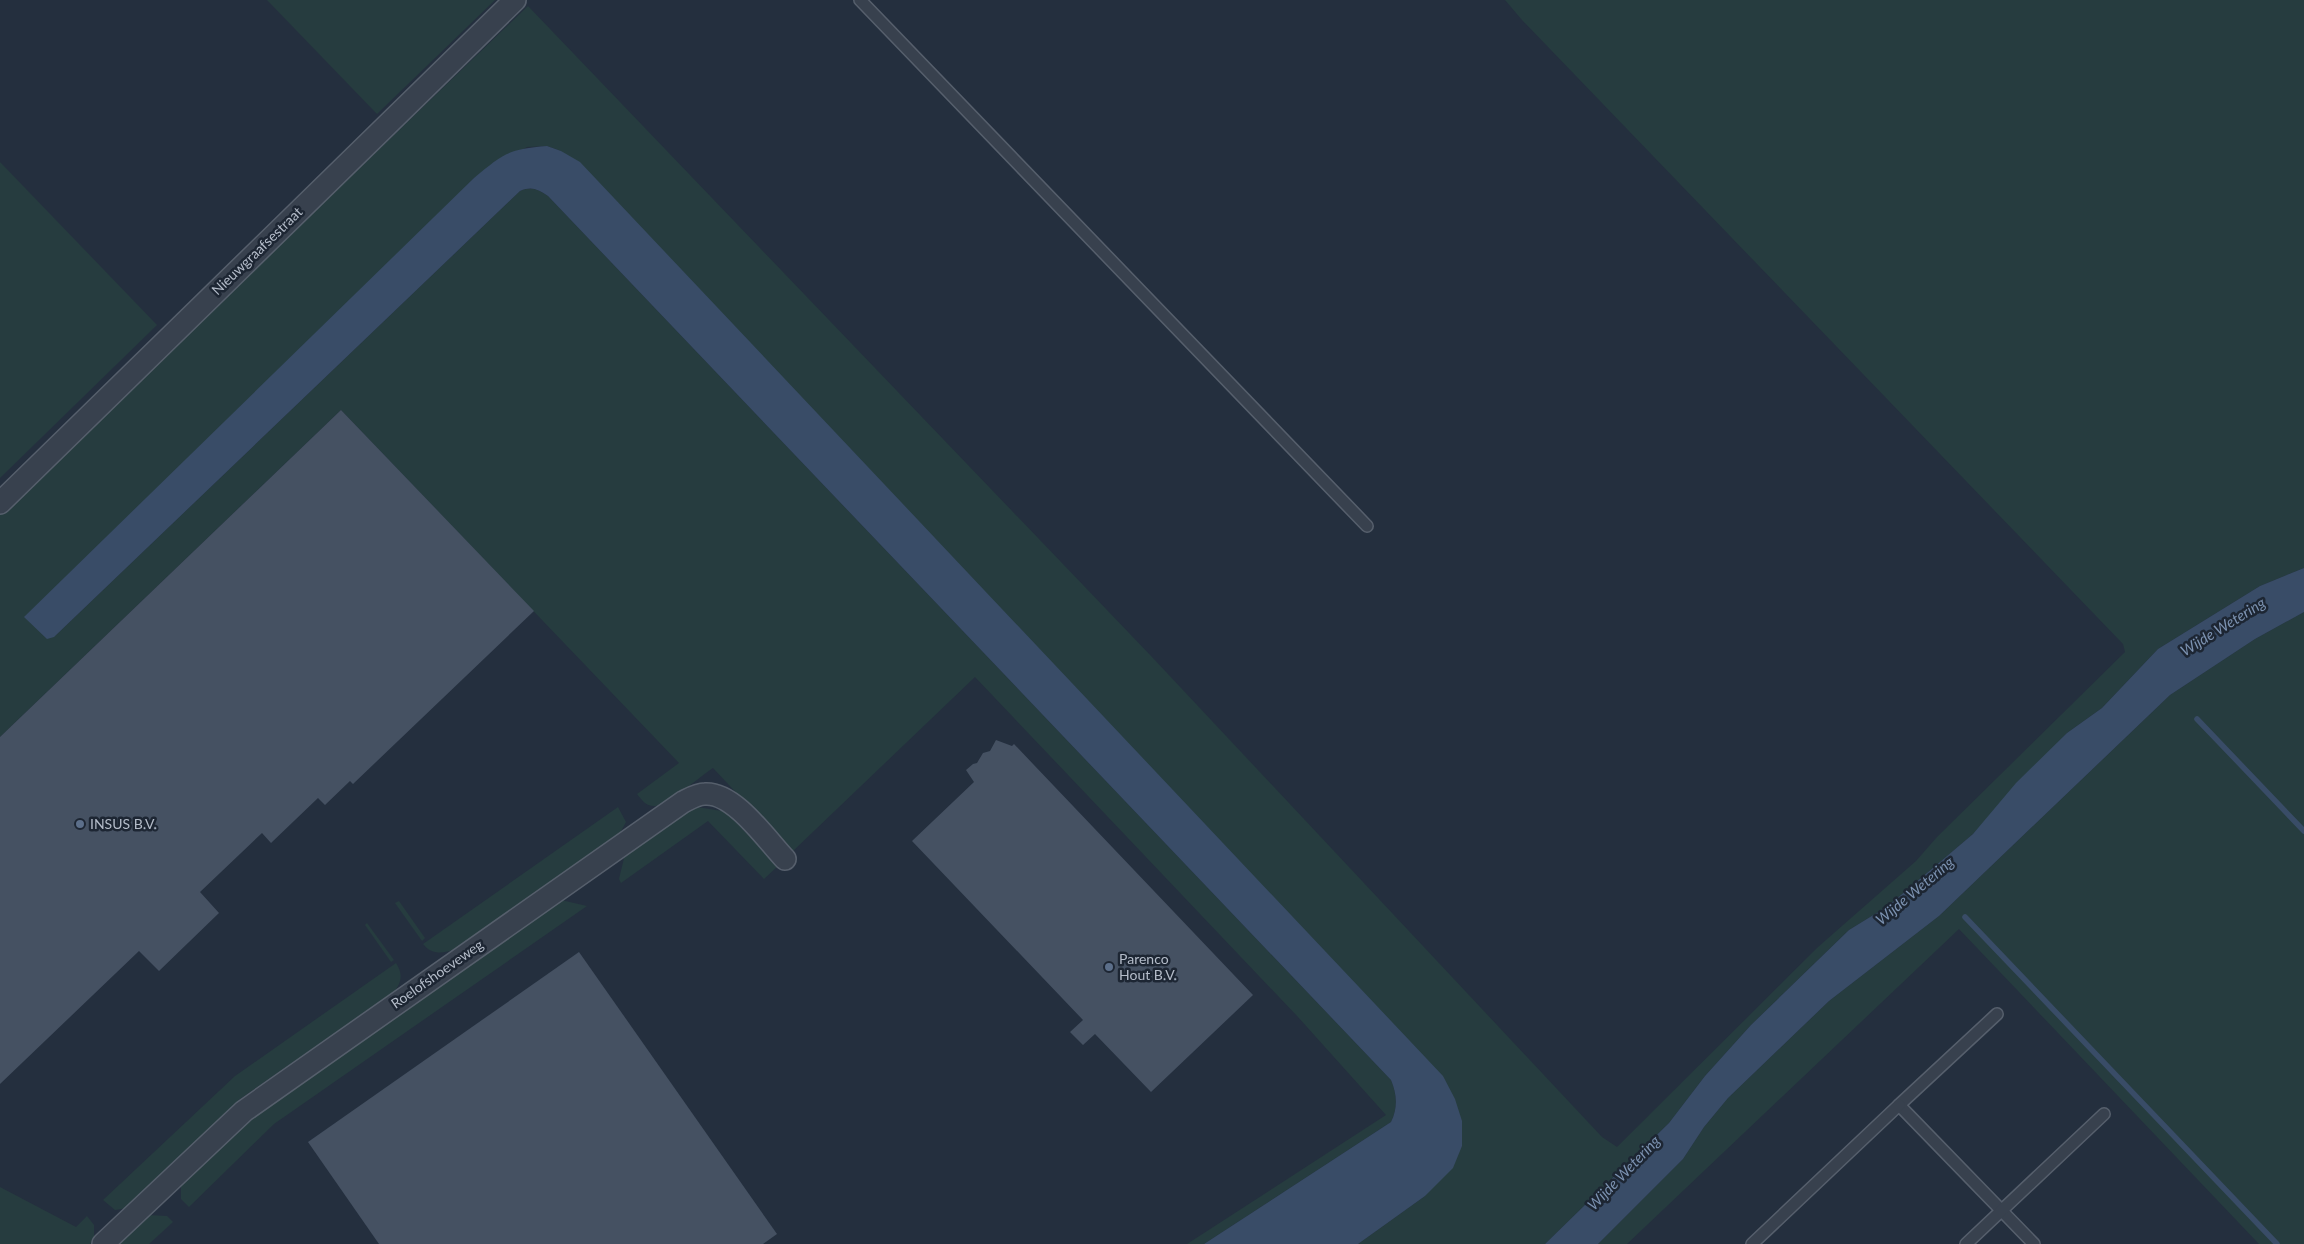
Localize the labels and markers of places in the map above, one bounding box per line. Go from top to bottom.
place label: INSUS B.V. [90,815,157,832]
marker: INSUS B.V. [74,818,86,830]
place label: Parenco Hout B.V. [1119,950,1177,983]
marker: Parenco Hout B.V. [1103,961,1115,973]

